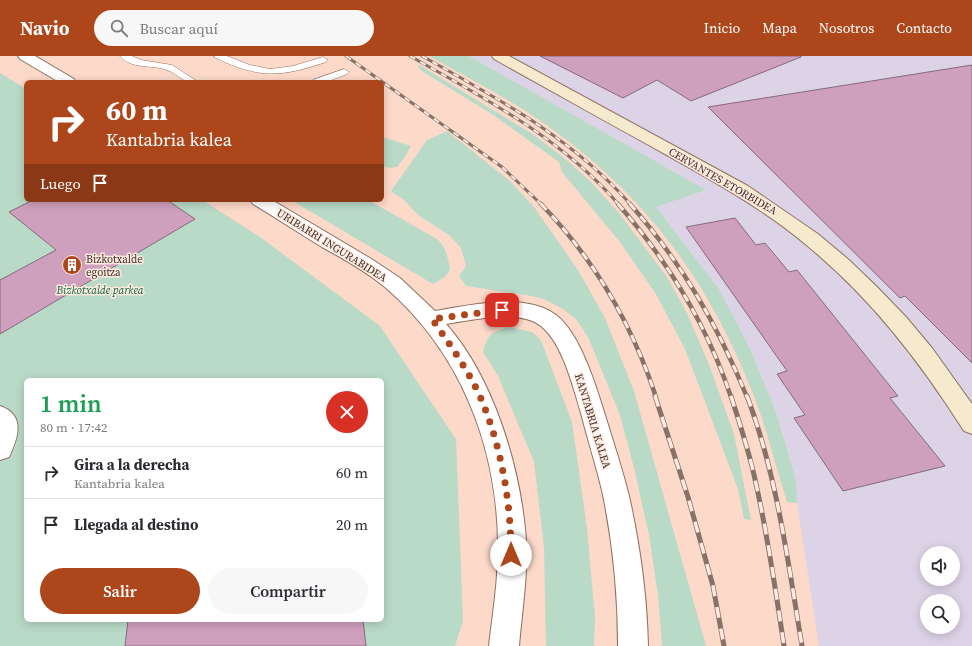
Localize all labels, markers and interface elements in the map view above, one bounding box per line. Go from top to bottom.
search box [94,10,374,46]
text: Navio [20,15,70,41]
icon: search [108,17,130,39]
text: Buscar aquí [140,18,218,39]
text: Inicio [704,18,740,38]
text: Mapa [762,18,797,38]
text: Nosotros [819,18,874,38]
text: Contacto [896,18,952,38]
text: 60 m [106,91,168,129]
icon: right [40,96,92,148]
text: Kantabria kalea [106,127,232,152]
street label: CERVANTES ETORBIDEA [666,144,780,219]
icon: arrive [89,172,111,194]
text: Luego [40,173,81,194]
street label: URIBARRI INGURABIDEA [274,205,390,286]
place label: Bizkotxalde egoitza [86,252,143,280]
building icon: Bizkotxalde egoitza [61,254,83,276]
park label: Bizkotxalde parkea [55,283,144,298]
pin [485,293,519,327]
icon: arrive [491,299,513,321]
street label: KANTABRIA KALEA [571,372,614,471]
text: 1 min [40,387,102,420]
button: close [326,391,368,433]
text: 80 m · 17:42 [40,419,108,436]
text: Gira a la derecha [74,454,189,475]
icon: right [40,462,62,484]
text: 60 m [336,462,368,483]
text: Kantabria kalea [74,475,165,492]
icon: arrive [40,514,62,536]
text: Llegada al destino [74,514,199,535]
text: 20 m [336,514,368,535]
position arrow [490,534,532,576]
map controls [920,546,960,634]
button: sound [920,546,960,586]
button: Salir [40,568,200,614]
button: Compartir [208,568,368,614]
button: search [920,594,960,634]

